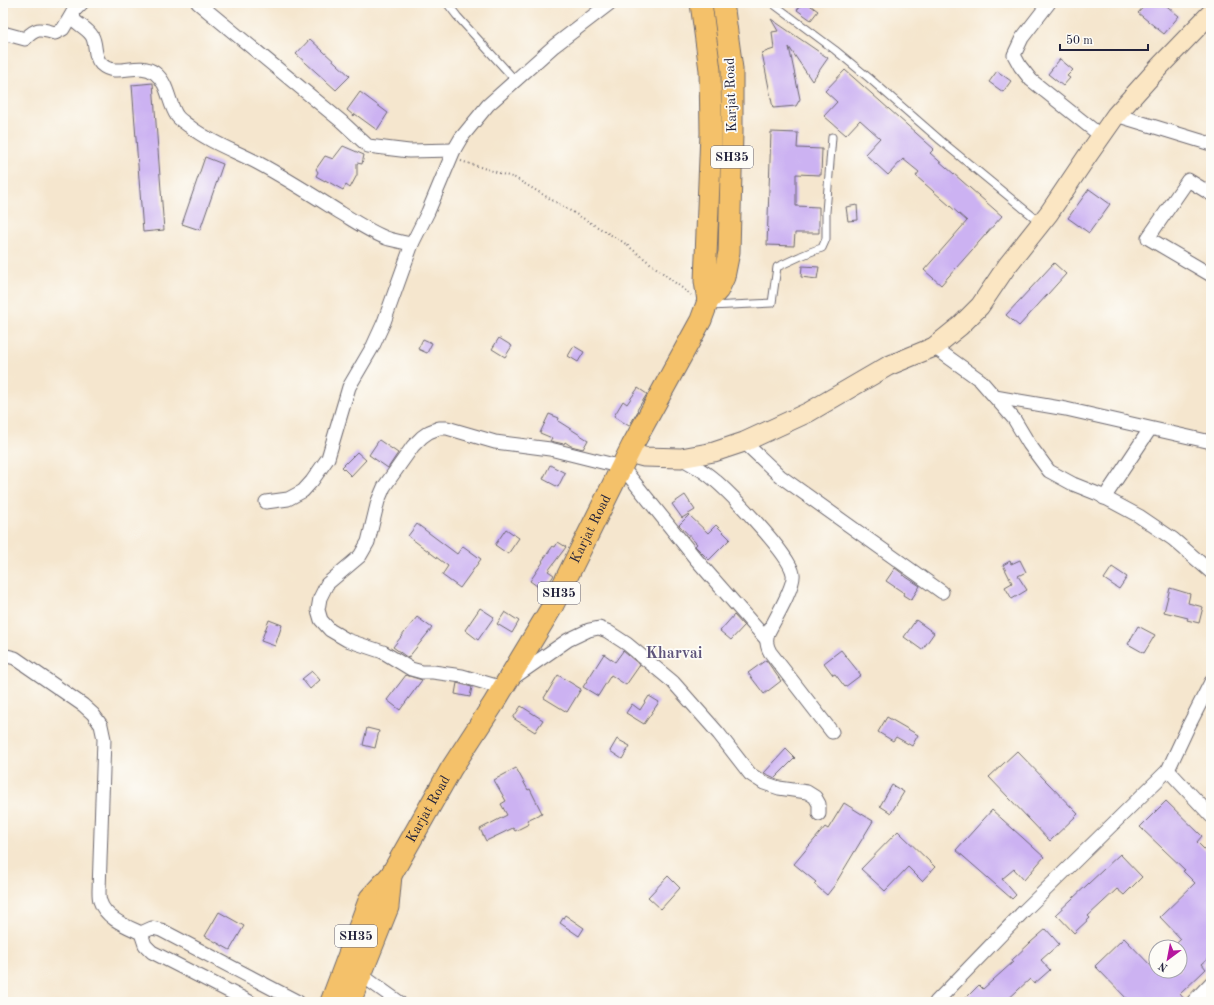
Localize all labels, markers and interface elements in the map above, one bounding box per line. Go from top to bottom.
scale bar [1060,26,1148,52]
text: 50 m [1066,34,1093,47]
street label: Karjat Road [723,57,739,133]
road number: SH35 [711,146,753,168]
street label: Karjat Road [568,492,614,566]
road number: SH35 [538,582,580,604]
district label: Kharvai [645,646,703,662]
street label: Karjat Road [404,773,453,845]
road number: SH35 [335,925,377,947]
north arrow [1148,939,1188,979]
text: N [1157,959,1170,973]

